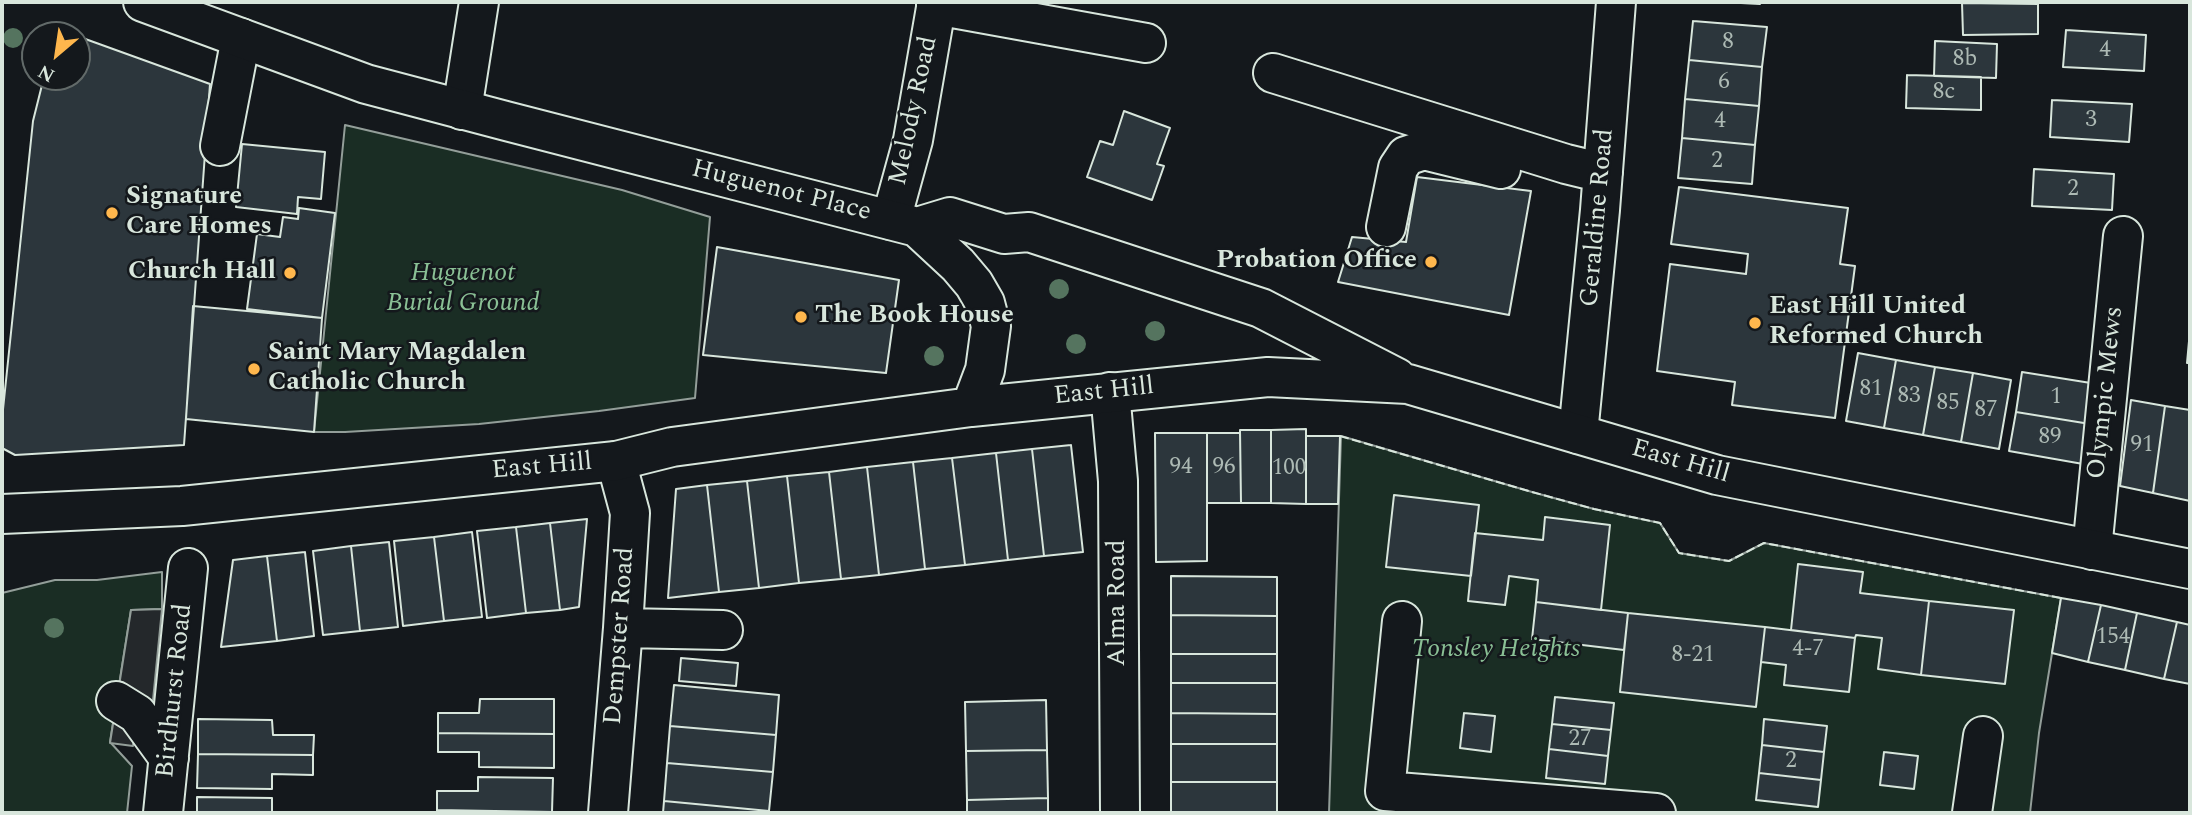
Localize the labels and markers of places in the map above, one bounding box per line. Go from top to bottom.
place label: Signature Care Homes [126,182,272,244]
marker: Signature Care Homes [104,205,120,221]
place label: Probation Office [1216,246,1417,278]
marker: Probation Office [1423,254,1439,270]
place label: Church Hall [128,257,276,289]
marker: Church Hall [282,265,298,281]
place label: East Hill United Reformed Church [1769,292,1983,354]
place label: The Book House [815,301,1014,333]
marker: The Book House [793,309,809,325]
marker: East Hill United Reformed Church [1747,315,1763,331]
place label: Saint Mary Magdalen Catholic Church [268,338,526,400]
marker: Saint Mary Magdalen Catholic Church [246,361,262,377]

